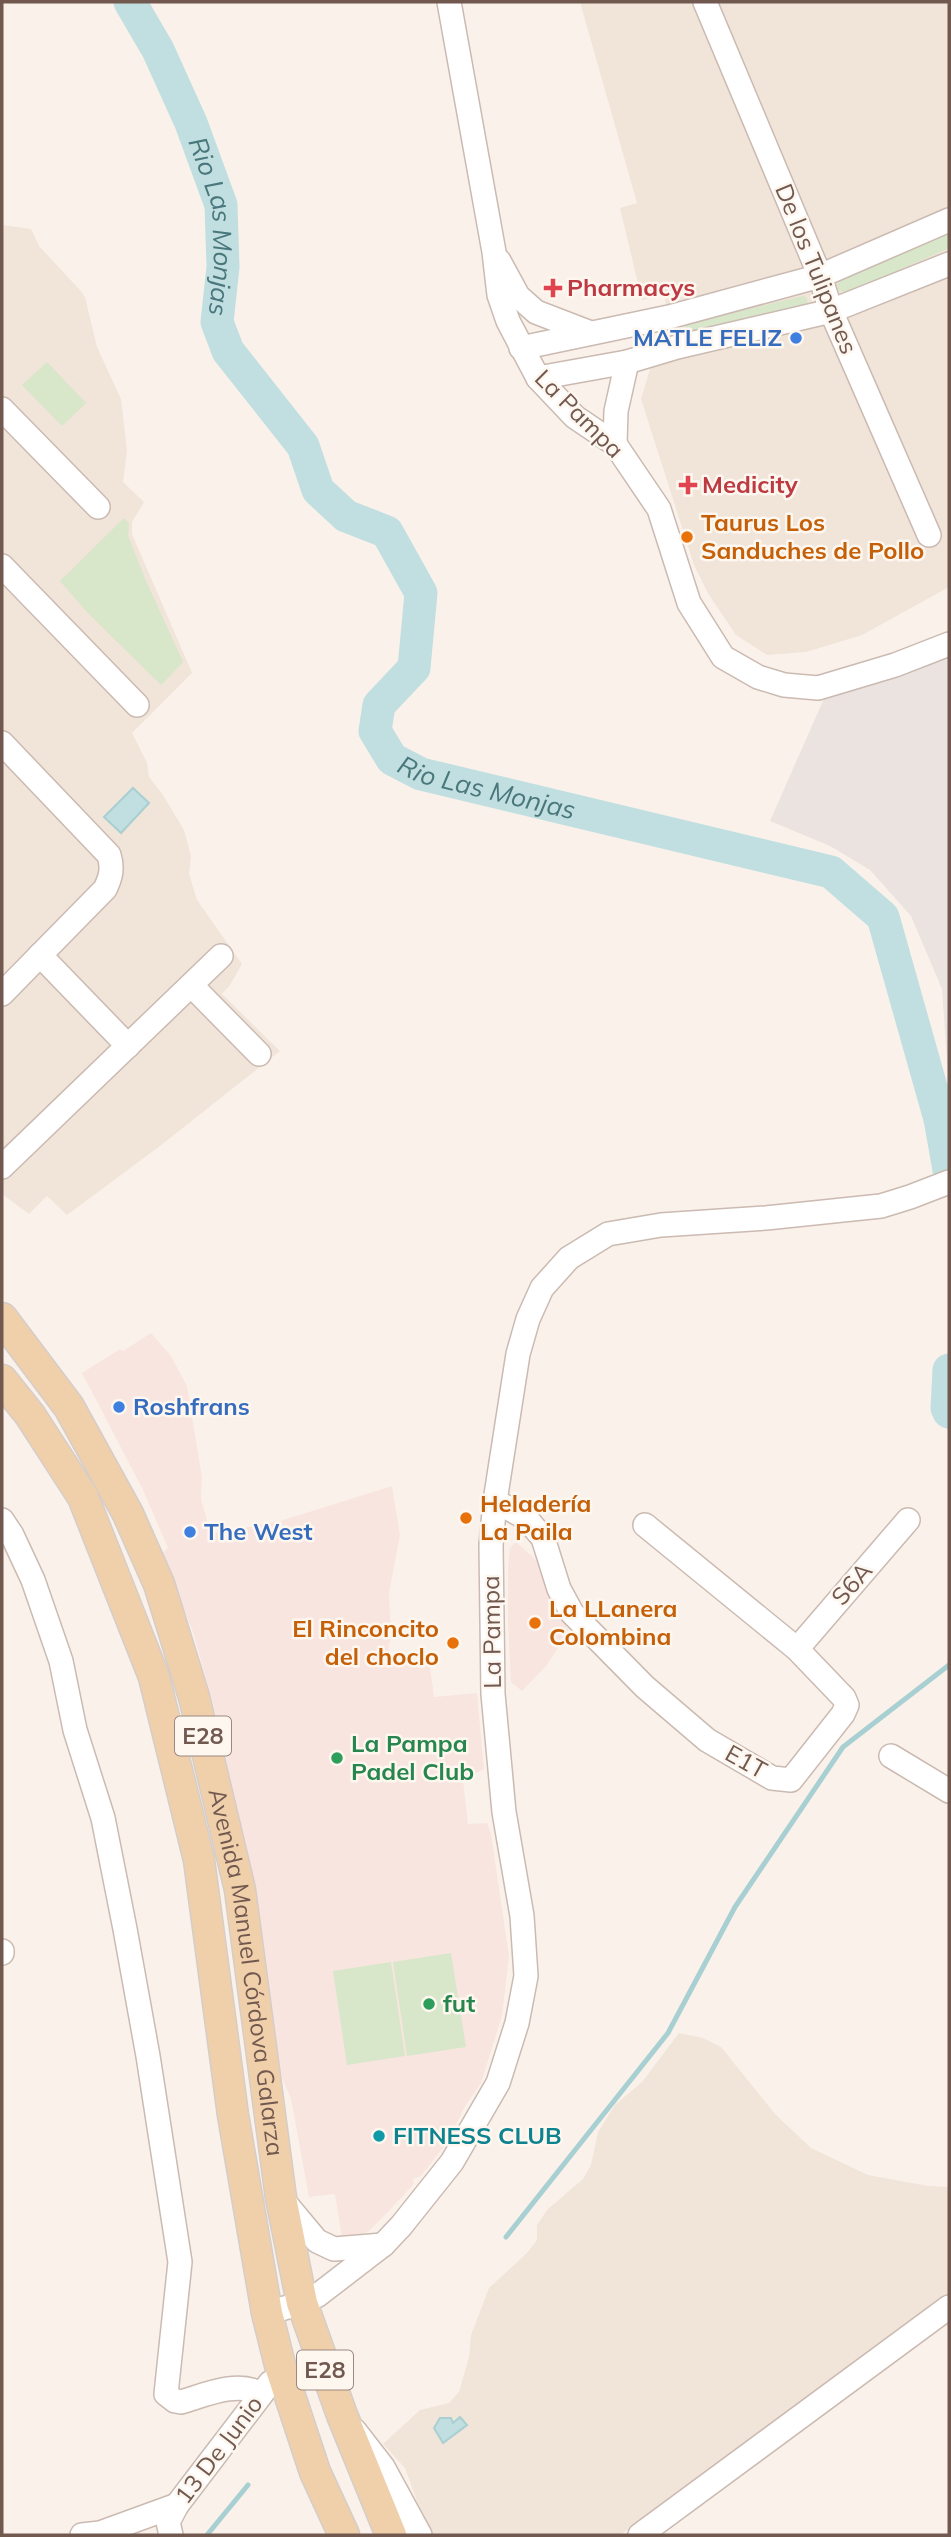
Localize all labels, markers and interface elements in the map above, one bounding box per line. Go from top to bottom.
water label: Rio Las Monjas [181,132,240,318]
street label: De los Tulipanes [769,179,865,358]
place label: Pharmacys [567,272,695,302]
marker: Pharmacys [545,280,561,296]
place label: MATLE FELIZ [633,322,782,352]
marker: MATLE FELIZ [788,330,804,346]
street label: La Pampa [529,363,630,464]
place label: Medicity [702,469,799,499]
marker: Medicity [680,477,696,493]
place label: Taurus Los Sanduches de Pollo [701,507,924,565]
marker: Taurus Los Sanduches de Pollo [679,529,695,545]
water label: Rio Las Monjas [392,748,579,826]
place label: Roshfrans [133,1391,250,1421]
marker: Roshfrans [111,1399,127,1415]
place label: Heladería La Paila [480,1488,591,1546]
marker: Heladería La Paila [458,1510,474,1526]
place label: The West [204,1516,313,1546]
marker: The West [182,1524,198,1540]
street label: S6A [825,1556,878,1611]
street label: La Pampa [475,1575,507,1689]
place label: La LLanera Colombina [549,1593,677,1651]
place label: El Rinconcito del choclo [292,1613,439,1671]
marker: La LLanera Colombina [527,1615,543,1631]
marker: El Rinconcito del choclo [445,1635,461,1651]
road number: E28 [175,1716,231,1756]
place label: La Pampa Padel Club [351,1728,474,1786]
street label: E1T [720,1738,773,1785]
marker: La Pampa Padel Club [329,1750,345,1766]
street label: Avenida Manuel Córdova Galarza [202,1785,291,2158]
place label: fut [443,1988,475,2018]
marker: fut [421,1996,437,2012]
place label: FITNESS CLUB [393,2120,562,2150]
marker: FITNESS CLUB [371,2128,387,2144]
road number: E28 [297,2350,353,2390]
street label: 13 De Junio [168,2389,269,2509]

